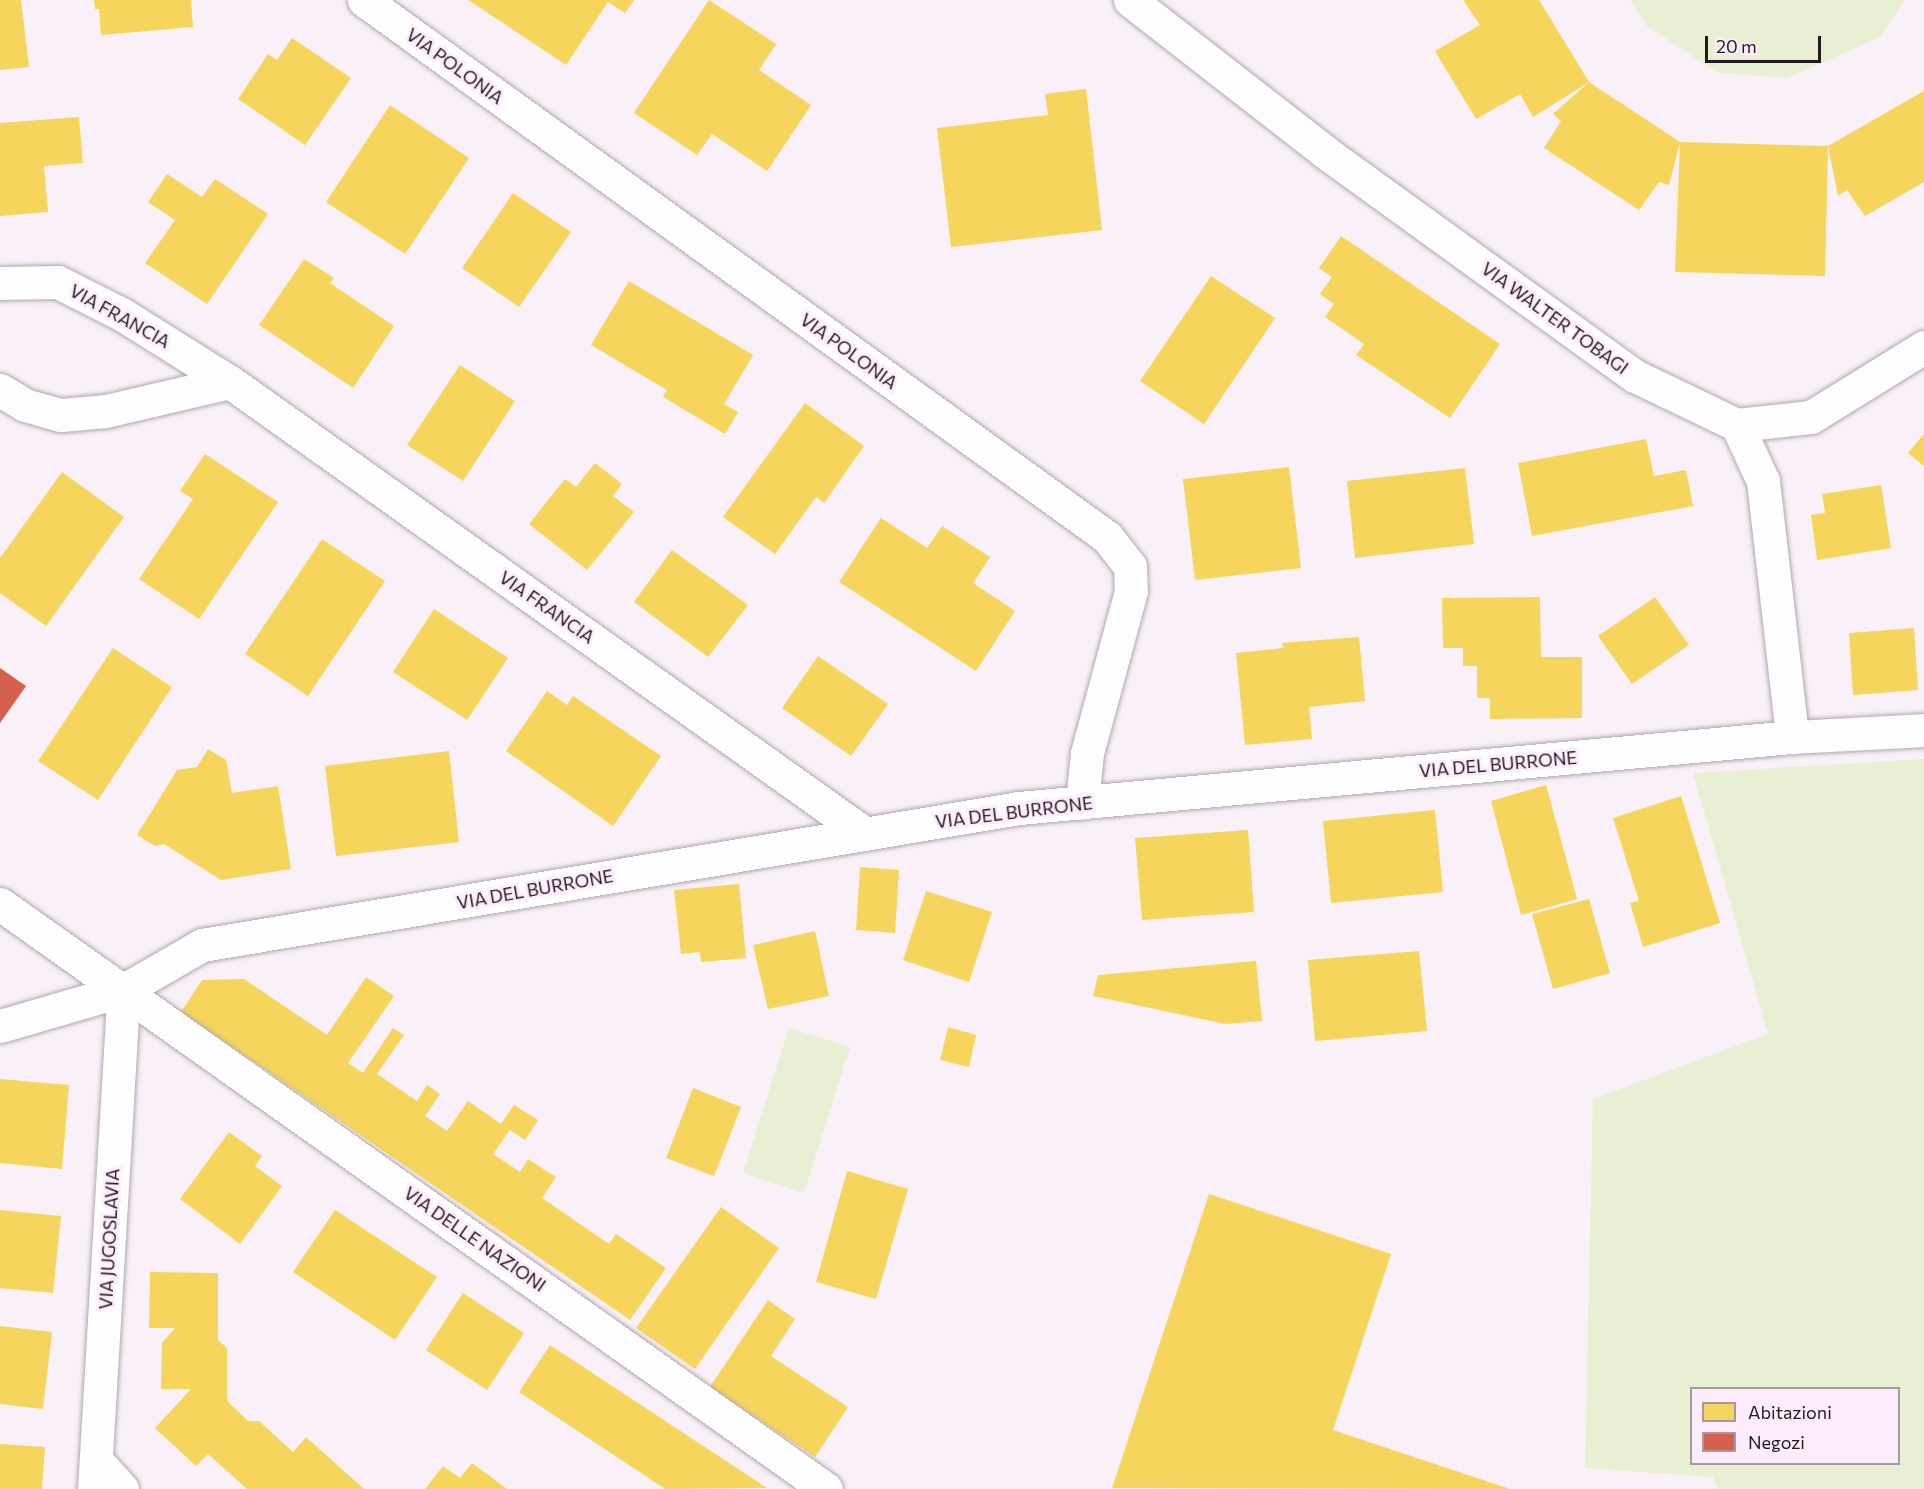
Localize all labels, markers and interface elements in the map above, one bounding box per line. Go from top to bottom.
street label: VIA POLONIA [402,23,508,109]
scale bar [1708,24,1824,62]
text: 20 m [1716,35,1757,57]
street label: VIA WALTER TOBAGI [1477,257,1633,379]
street label: VIA FRANCIA [66,280,174,352]
street label: VIA POLONIA [796,308,902,394]
street label: VIA FRANCIA [495,566,599,648]
street label: VIA DEL BURRONE [1418,746,1578,782]
street label: VIA DEL BURRONE [934,792,1094,832]
street label: VIA DEL BURRONE [455,865,615,913]
street label: VIA JUGOSLAVIA [95,1168,123,1310]
street label: VIA DELLE NAZIONI [400,1182,550,1296]
legend [1690,1387,1900,1465]
text: Abitazioni [1748,1401,1832,1423]
text: Negozi [1748,1431,1805,1453]

